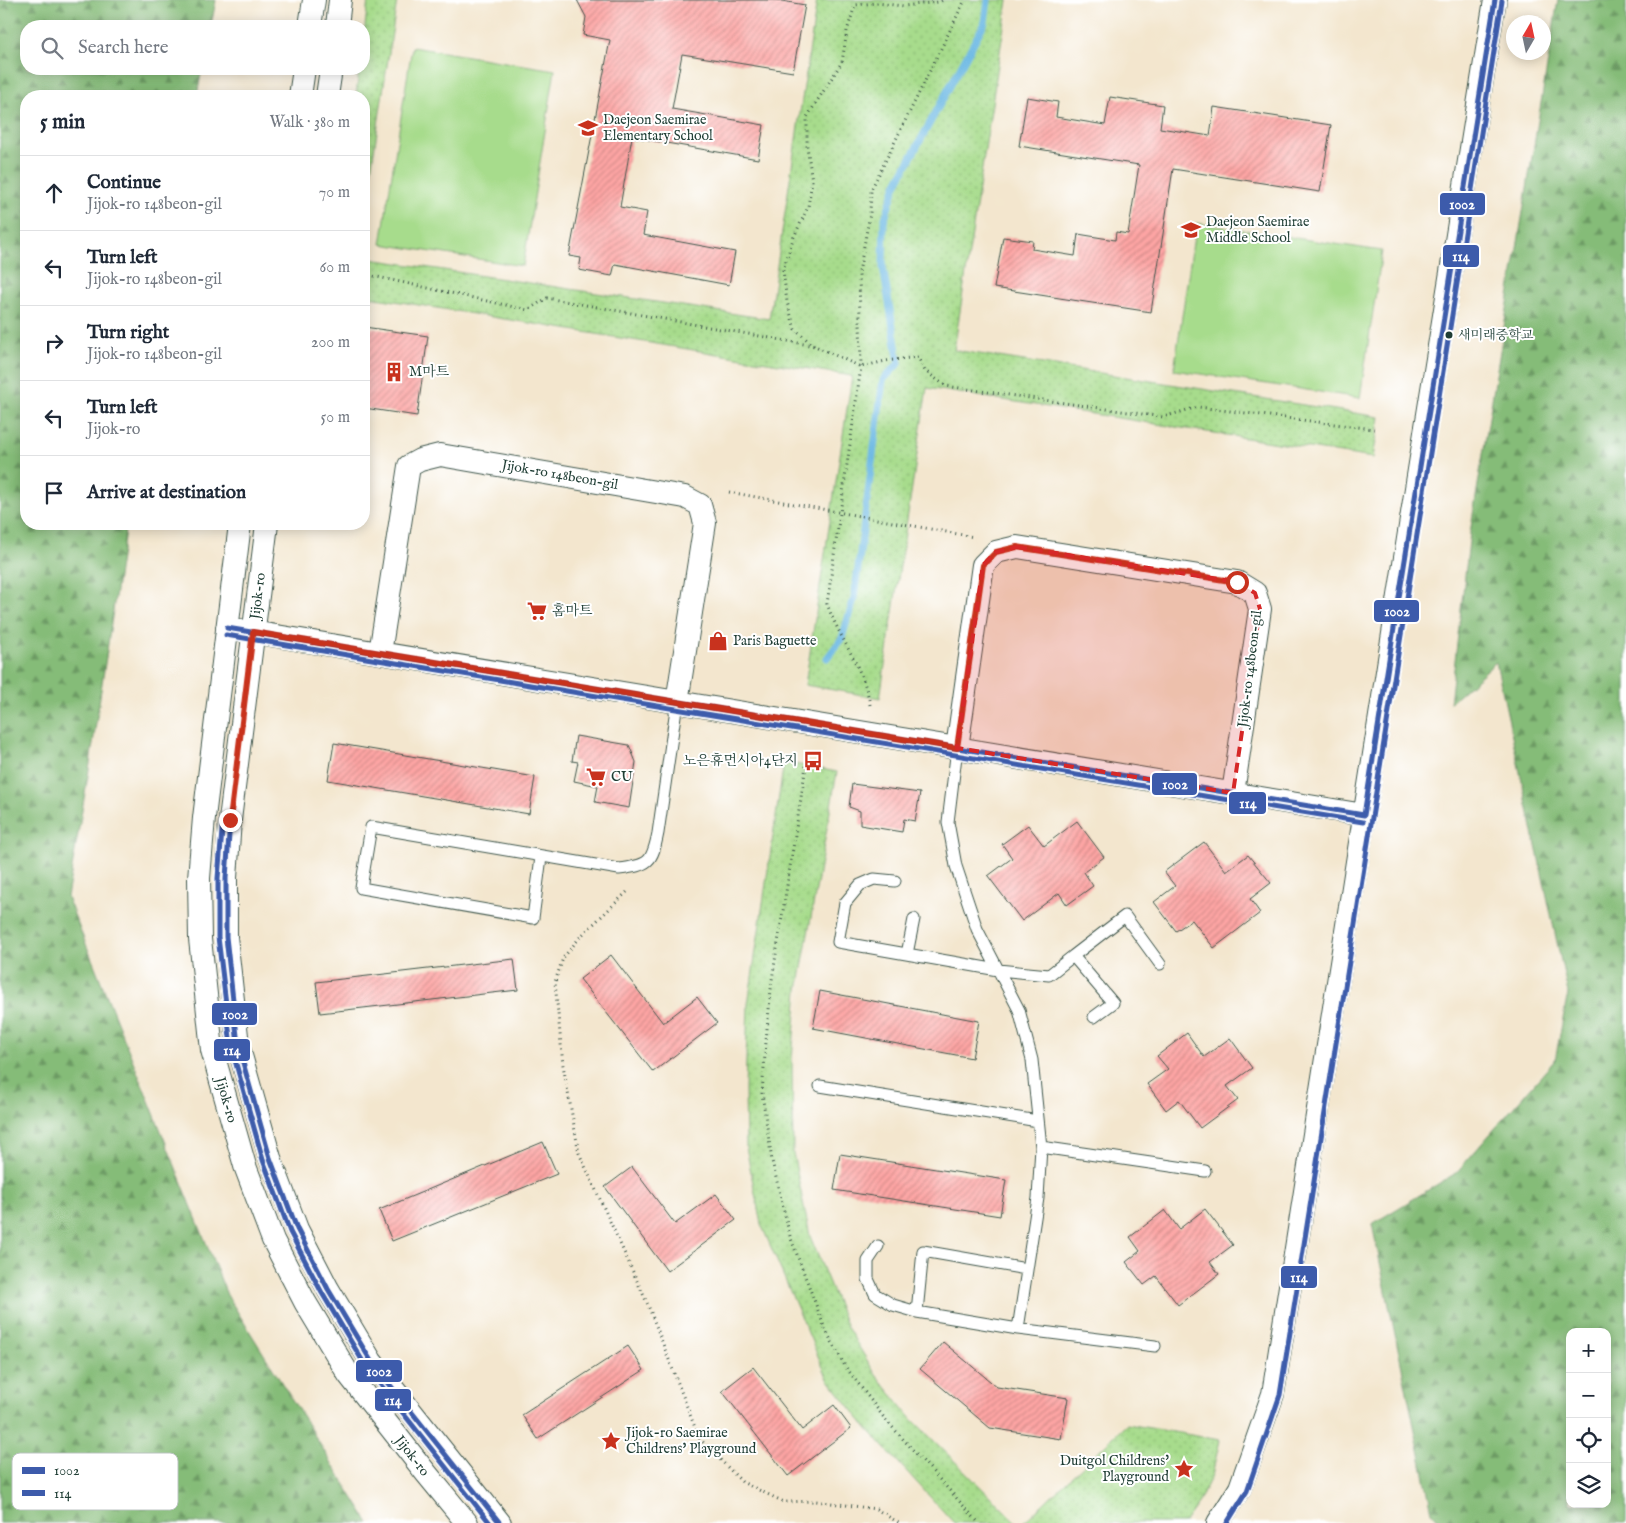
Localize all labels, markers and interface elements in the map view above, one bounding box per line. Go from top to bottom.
north arrow [1506,15,1551,60]
search box [20,20,370,75]
icon: search [38,34,66,62]
text: Search here [78,36,169,60]
text: 5 min [40,109,85,136]
place label: Daejeon Saemirae Elementary School [603,111,713,145]
text: Walk · 380 m [269,113,350,133]
school or university icon: Daejeon Saemirae Elementary School [577,117,599,139]
text: Continue [87,171,161,195]
icon: ahead [40,179,68,207]
text: 70 m [319,183,350,203]
line badge: 1002 [1439,192,1486,216]
text: Jijok-ro 148beon-gil [87,195,222,215]
text: 1002 [1449,196,1475,214]
place label: Daejeon Saemirae Middle School [1206,213,1310,247]
school or university icon: Daejeon Saemirae Middle School [1180,219,1202,241]
line badge: 114 [1442,244,1480,268]
text: Turn left [87,246,158,270]
text: 114 [1452,248,1471,266]
icon: left [40,254,68,282]
text: 60 m [320,258,350,278]
text: Jijok-ro 148beon-gil [87,270,222,290]
text: Turn right [87,321,169,345]
place label: 새미래중학교 [1458,327,1534,344]
icon: right [40,329,68,357]
marker: 새미래중학교 [1444,330,1454,340]
text: 200 m [311,333,350,353]
text: Jijok-ro 148beon-gil [87,345,222,365]
building icon: M마트 [383,361,405,383]
place label: M마트 [409,363,450,381]
text: Turn left [87,396,158,420]
icon: left [40,404,68,432]
text: 50 m [321,408,350,428]
text: Jijok-ro [87,420,140,440]
street label: Jijok-ro 148beon-gil [498,456,620,494]
icon: arrive [40,479,68,507]
text: Arrive at destination [87,481,246,505]
street label: Jijok-ro [246,571,270,622]
route start [1226,571,1249,594]
line badge: 1002 [1373,599,1420,623]
supermarket icon: 홈마트 [526,600,548,622]
place label: 홈마트 [552,602,593,620]
text: 1002 [1384,603,1410,621]
street label: Jijok-ro 148beon-gil [1234,609,1266,731]
shop icon: Paris Baguette [707,630,729,652]
place label: Paris Baguette [733,632,817,650]
bus stop icon: 노은휴먼시아4단지 [802,750,824,772]
place label: 노은휴먼시아4단지 [683,752,798,770]
supermarket icon: CU [585,766,607,788]
place label: CU [611,768,633,786]
line badge: 1002 [1151,772,1198,796]
text: 1002 [1162,776,1188,794]
line badge: 114 [1228,791,1267,815]
text: 114 [1239,795,1258,813]
route end [219,809,242,832]
line badge: 1002 [211,1002,258,1026]
text: 1002 [222,1006,248,1024]
line badge: 114 [213,1038,251,1062]
text: 114 [223,1042,242,1060]
street label: Jijok-ro [210,1073,241,1125]
line badge: 114 [1280,1265,1318,1289]
text: 114 [1290,1269,1309,1287]
map controls [1566,1328,1611,1508]
button: + [1566,1328,1611,1373]
line badge: 1002 [355,1359,403,1383]
text: 1002 [366,1363,392,1381]
button: − [1566,1373,1611,1418]
line badge: 114 [374,1388,412,1412]
text: 114 [384,1392,403,1410]
button: locate [1566,1418,1611,1463]
place label: Jijok-ro Saemirae Childrens' Playground [624,1424,757,1458]
street label: Jijok-ro [389,1430,434,1480]
place icon: Jijok-ro Saemirae Childrens' Playground [600,1430,622,1452]
place label: Duitgol Childrens' Playground [1060,1452,1170,1486]
legend [12,1453,178,1510]
place icon: Duitgol Childrens' Playground [1173,1458,1195,1480]
text: 1002 [54,1462,80,1480]
button: layers [1566,1463,1611,1508]
text: 114 [54,1485,71,1503]

